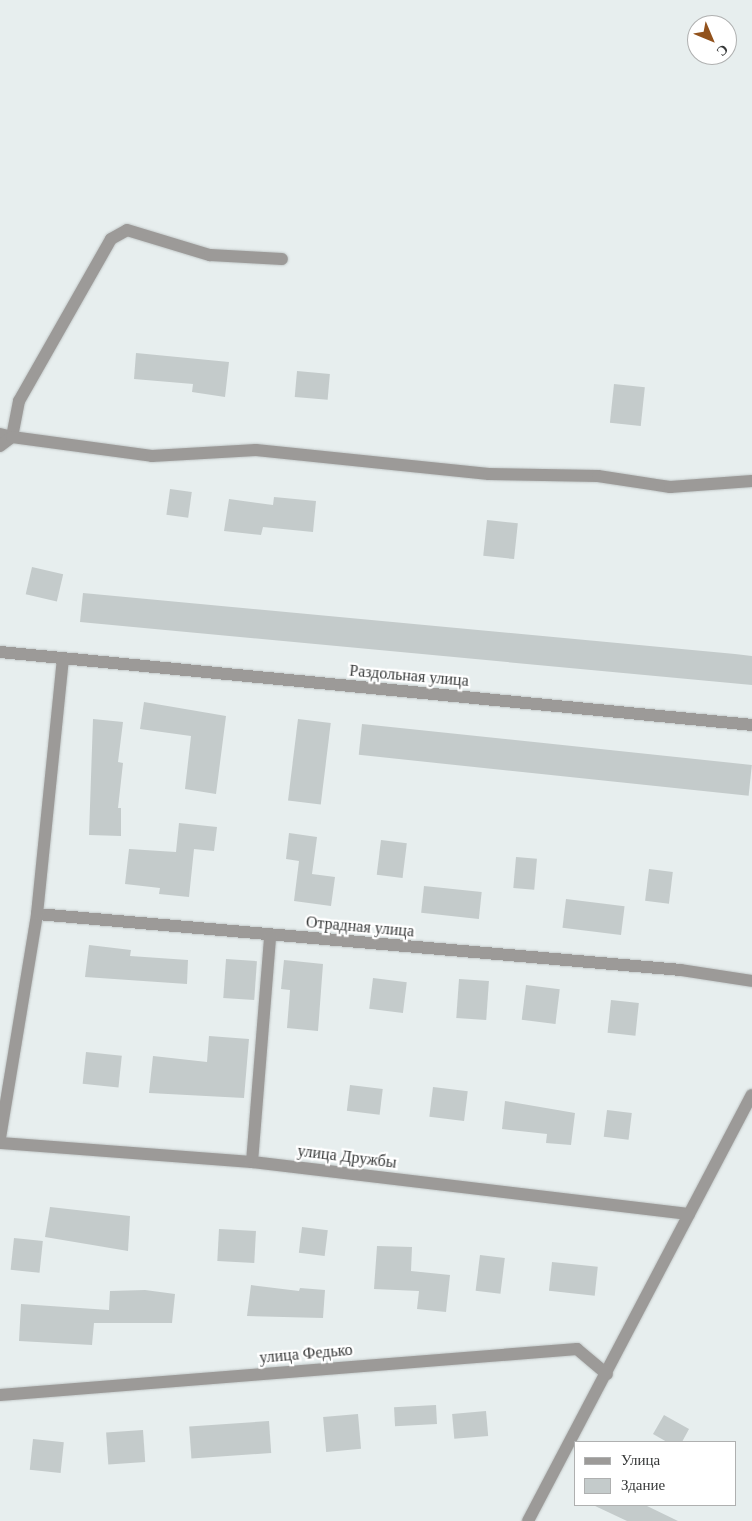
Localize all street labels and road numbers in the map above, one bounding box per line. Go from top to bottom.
street label: Раздольная улица [349,661,469,691]
street label: Отрадная улица [305,913,415,941]
street label: улица Дружбы [296,1141,398,1173]
street label: улица Федько [259,1340,353,1368]

